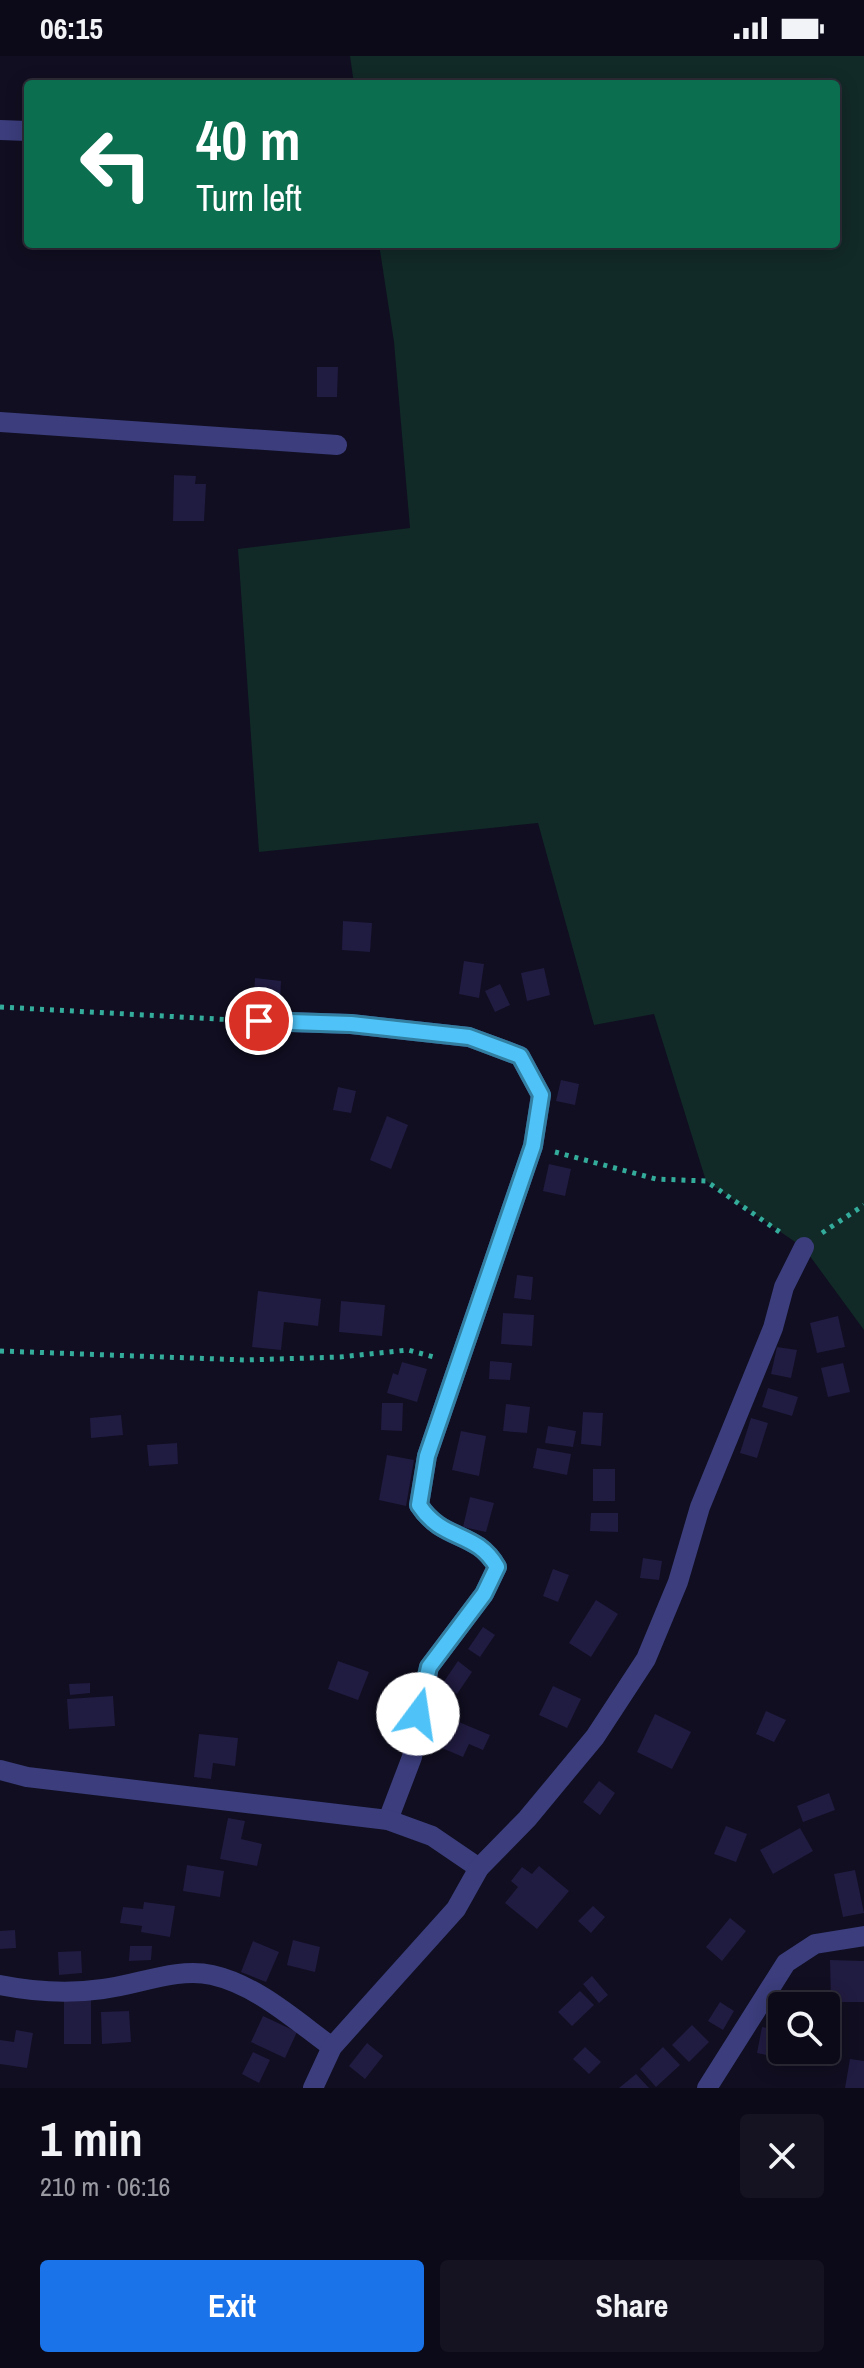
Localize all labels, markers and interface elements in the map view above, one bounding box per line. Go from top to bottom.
text: 06:15 [40,8,103,48]
text: 40 m [196,102,301,177]
icon: left [64,112,168,216]
text: Turn left [196,174,302,222]
pin [225,987,293,1055]
icon: arrive [237,999,281,1043]
position arrow [376,1672,460,1756]
map controls [768,1992,840,2064]
button: search [768,1992,840,2064]
text: 1 min [40,2106,143,2171]
button: close [740,2114,824,2198]
text: 210 m · 06:16 [40,2169,170,2204]
button: Exit [40,2260,424,2352]
button: Share [440,2260,824,2352]

